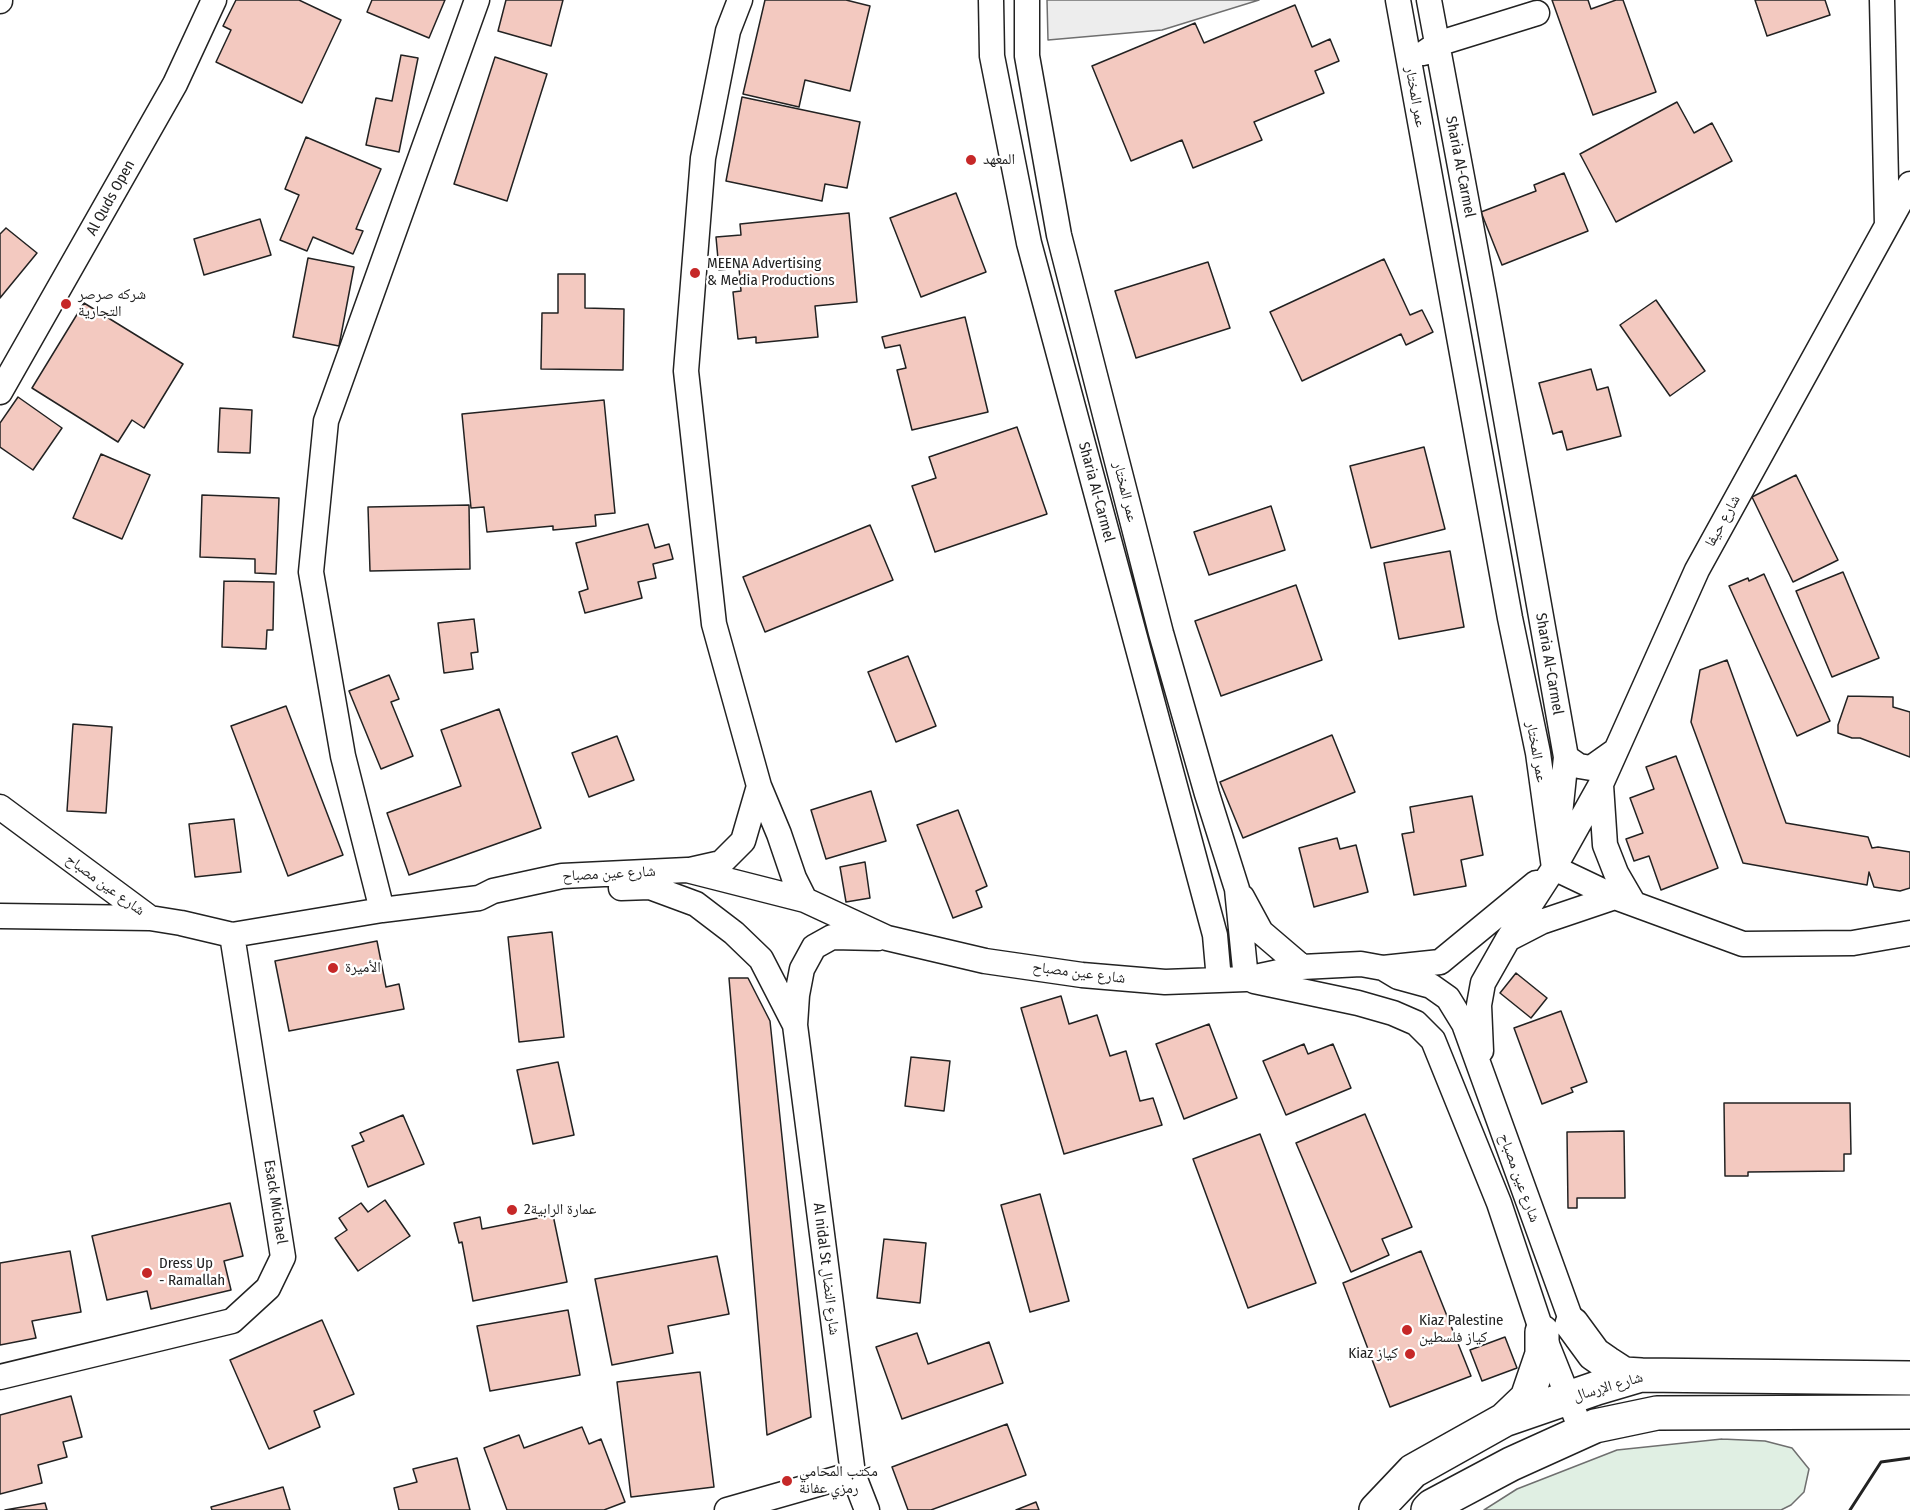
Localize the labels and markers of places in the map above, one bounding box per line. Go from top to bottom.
place label: المعهد [983,151,1015,169]
marker: المعهد [964,153,978,167]
place label: MEENA Advertising & Media Productions [707,255,835,290]
marker: MEENA Advertising & Media Productions [688,266,702,280]
place label: شركه صرصر التجارية [78,286,146,321]
marker: شركه صرصر التجارية [59,297,73,311]
place label: الأميرة [345,959,381,977]
marker: الأميرة [326,961,340,975]
place label: عمارة الرابية2 [524,1201,596,1219]
marker: عمارة الرابية2 [505,1203,519,1217]
place label: Dress Up - Ramallah [159,1255,225,1290]
marker: Dress Up - Ramallah [140,1266,154,1280]
place label: Kiaz Palestine كياز فلسطين [1419,1312,1503,1347]
marker: Kiaz Palestine كياز فلسطين [1400,1323,1414,1337]
place label: Kiaz كياز [1348,1345,1398,1363]
marker: Kiaz كياز [1403,1347,1417,1361]
place label: مكتب المحامي رمزي عفانة [799,1463,878,1498]
marker: مكتب المحامي رمزي عفانة [780,1474,794,1488]

